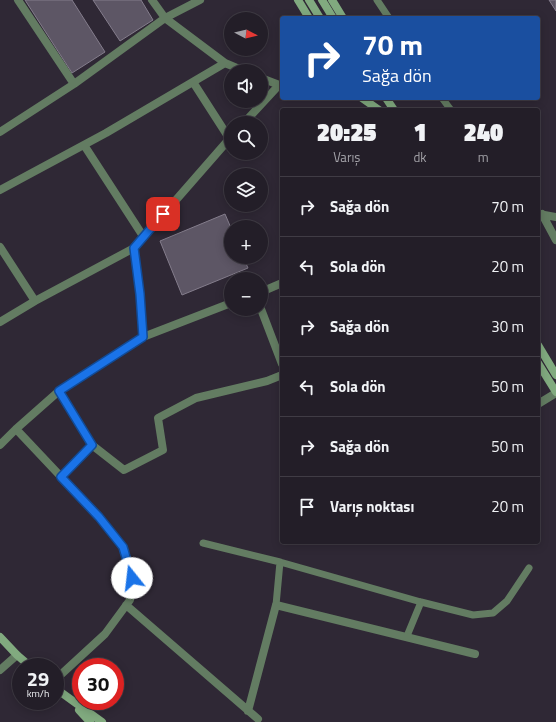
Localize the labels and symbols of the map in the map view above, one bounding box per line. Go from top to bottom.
north arrow [224,12,268,56]
pin [146,197,180,231]
position arrow [111,557,153,599]
speed limit sign: 30 [72,658,124,710]

